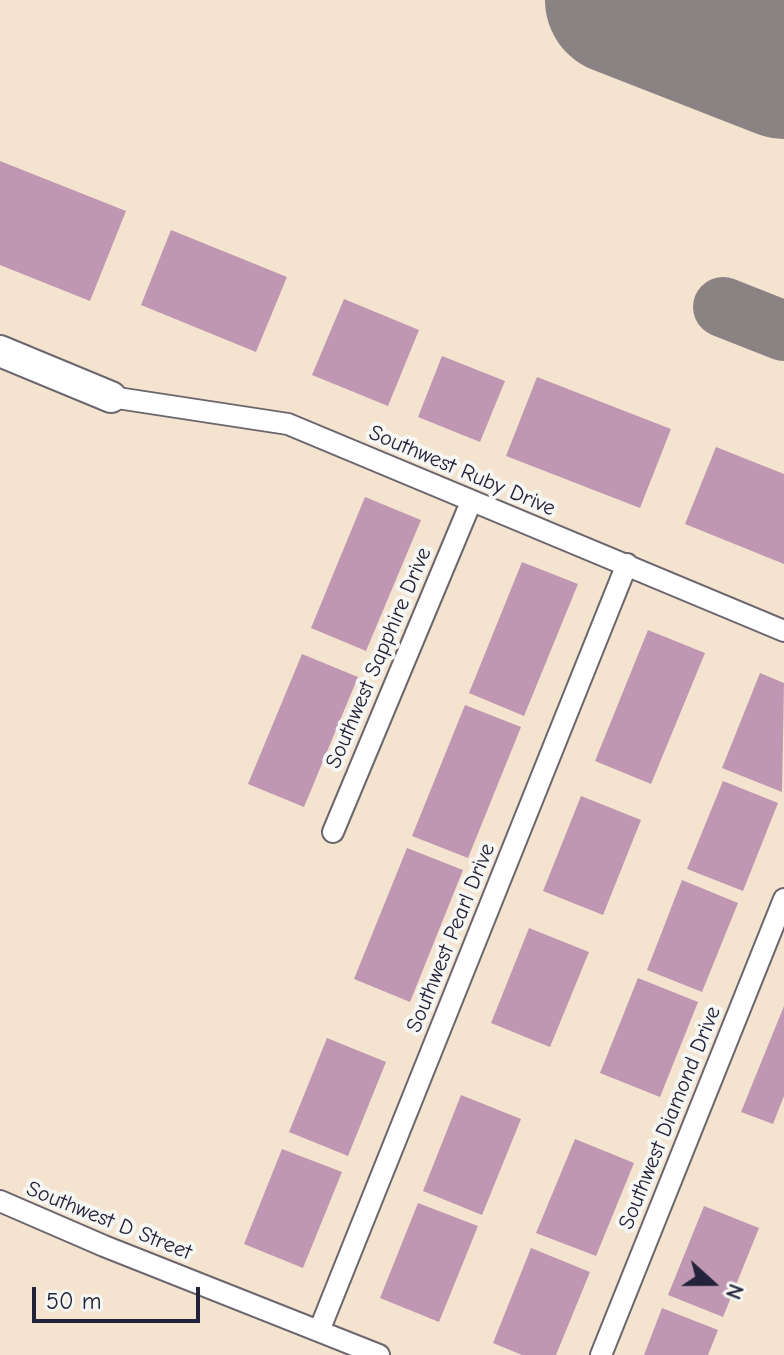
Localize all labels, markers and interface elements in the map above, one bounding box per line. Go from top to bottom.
street label: Southwest Ruby Drive [365,420,559,522]
street label: Southwest Sapphire Drive [320,544,438,772]
street label: Southwest Pearl Drive [401,840,501,1036]
street label: Southwest Diamond Drive [613,1003,727,1233]
street label: Southwest D Street [22,1176,196,1266]
north arrow [672,1243,752,1323]
scale bar [36,1271,204,1321]
text: N [720,1280,749,1303]
text: 50 m [46,1287,102,1315]

